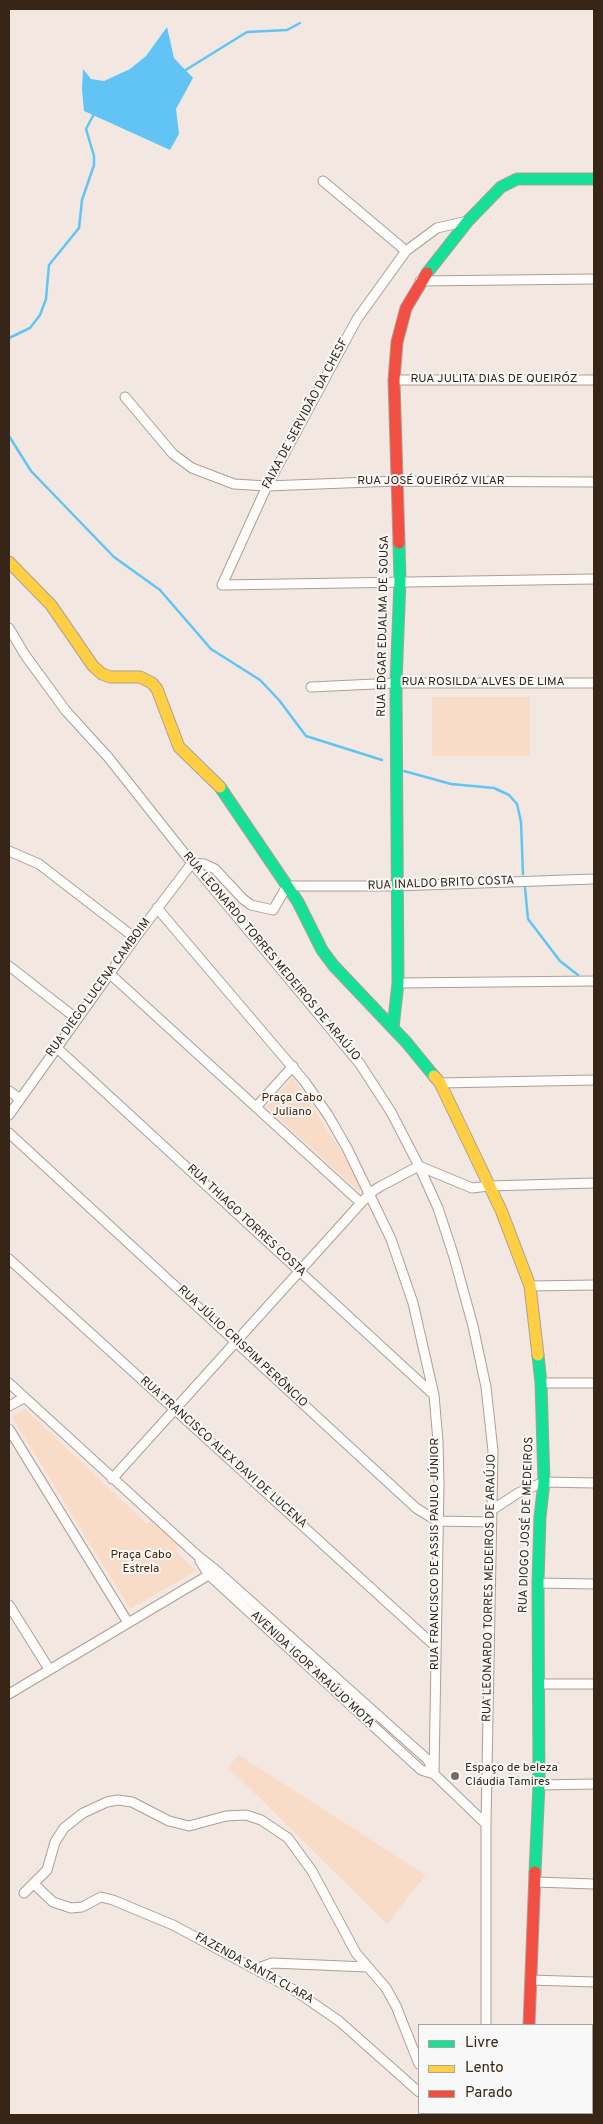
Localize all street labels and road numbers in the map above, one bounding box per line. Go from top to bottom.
street label: FAIXA DE SERVIDÃO DA CHESF [260,336,352,492]
street label: RUA JULITA DIAS DE QUEIRÓZ [410,373,578,387]
street label: RUA JOSÉ QUEIRÓZ VILAR [357,475,505,489]
street label: RUA EDGAR EDJALMA DE SOUSA [375,535,393,717]
street label: RUA ROSILDA ALVES DE LIMA [401,676,565,690]
street label: RUA LEONARDO TORRES MEDEIROS DE ARAÚJO [179,850,363,1064]
street label: RUA INALDO BRITO COSTA [367,874,515,894]
street label: RUA DIEGO LUCENA CAMBOIM [44,916,154,1060]
street label: RUA THIAGO TORRES COSTA [183,1162,309,1280]
street label: RUA JÚLIO CRISPIM PERÔNCIO [174,1283,310,1411]
street label: RUA FRANCISCO ALEX DAVI DE LUCENA [137,1374,309,1532]
street label: RUA DIOGO JOSÉ DE MEDEIROS [517,1437,537,1613]
street label: RUA FRANCISCO DE ASSIS PAULO JÚNIOR [429,1438,443,1670]
street label: RUA LEONARDO TORRES MEDEIROS DE ARAÚJO [480,1454,500,1722]
street label: AVENIDA IGOR ARAÚJO MOTA [247,1609,377,1731]
street label: FAZENDA SANTA CLARA [192,1930,316,2008]

